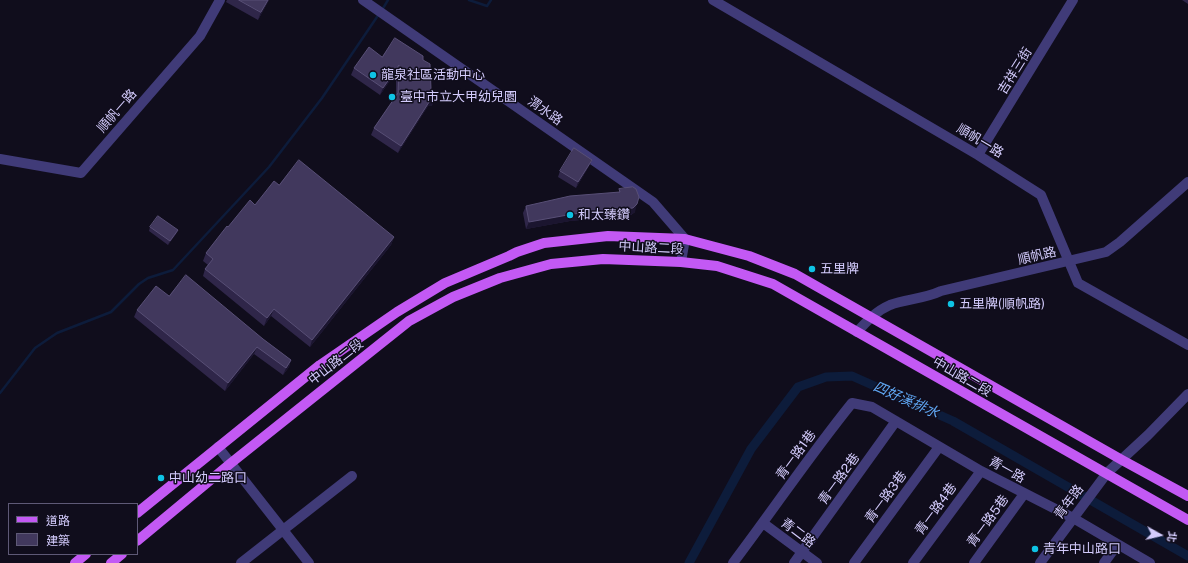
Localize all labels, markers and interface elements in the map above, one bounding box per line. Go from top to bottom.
street label: 吉祥三街 [995,45,1035,97]
place label: 龍泉社區活動中心 [381,67,485,83]
marker: 龍泉社區活動中心 [368,70,378,80]
street label: 順帆一路 [94,86,140,136]
place label: 臺中市立大甲幼兒園 [400,89,517,105]
marker: 臺中市立大甲幼兒園 [387,92,397,102]
street label: 渭水路 [525,93,565,129]
street label: 順帆一路 [954,121,1006,161]
place label: 和太臻鑽 [578,207,630,223]
marker: 和太臻鑽 [565,210,575,220]
street label: 中山路二段 [618,239,684,257]
street label: 順帆路 [1016,244,1058,268]
place label: 五里牌 [820,261,859,277]
marker: 五里牌 [807,264,817,274]
place label: 五里牌(順帆路) [959,296,1045,312]
marker: 五里牌(順帆路) [946,299,956,309]
street label: 中山路二段 [306,336,366,388]
street label: 中山路二段 [930,354,994,400]
water label: 四好溪排水 [871,378,941,422]
street label: 青一路1巷 [773,427,819,483]
street label: 青一路2巷 [815,450,863,508]
street label: 青一路 [986,454,1028,486]
street label: 青一路3巷 [862,468,910,526]
place label: 中山幼二路口 [169,470,247,486]
marker: 中山幼二路口 [156,473,166,483]
street label: 青一路4巷 [912,480,960,538]
street label: 青年路 [1051,482,1087,522]
street label: 青一路5巷 [964,492,1012,550]
legend [8,503,138,555]
text: 道路 [46,514,70,528]
street label: 青二路 [778,515,818,551]
north arrow [1140,515,1180,555]
text: 北 [1165,530,1179,543]
text: 建築 [46,534,70,548]
place label: 青年中山路口 [1043,541,1121,557]
marker: 青年中山路口 [1030,544,1040,554]

